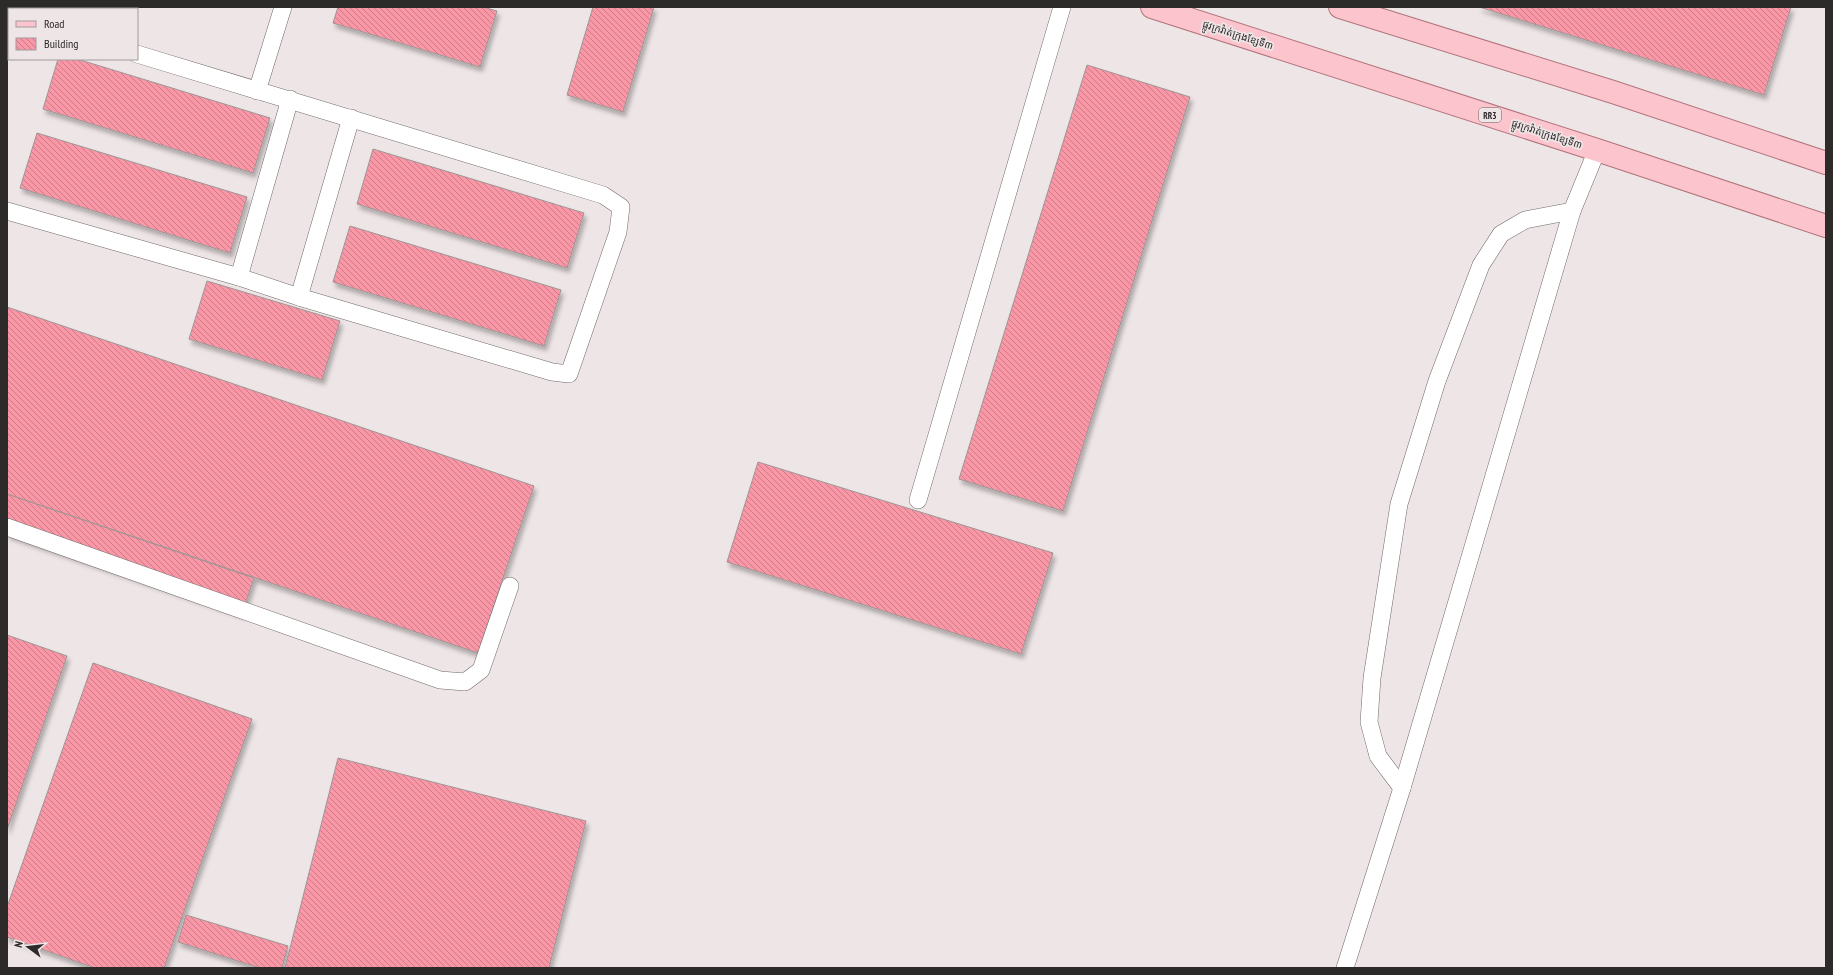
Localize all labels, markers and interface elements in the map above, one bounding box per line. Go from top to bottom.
legend [8,8,138,60]
text: Road [44,16,64,31]
street label: ផ្លូវក្រវ៉ាត់ក្រុងខ្សែទី៣ [1200,17,1275,55]
text: Building [44,36,79,51]
road number: RR3 [1479,108,1501,122]
street label: ផ្លូវក្រវ៉ាត់ក្រុងខ្សែទី៣ [1509,116,1584,154]
north arrow [8,927,48,967]
text: N [11,940,26,949]

